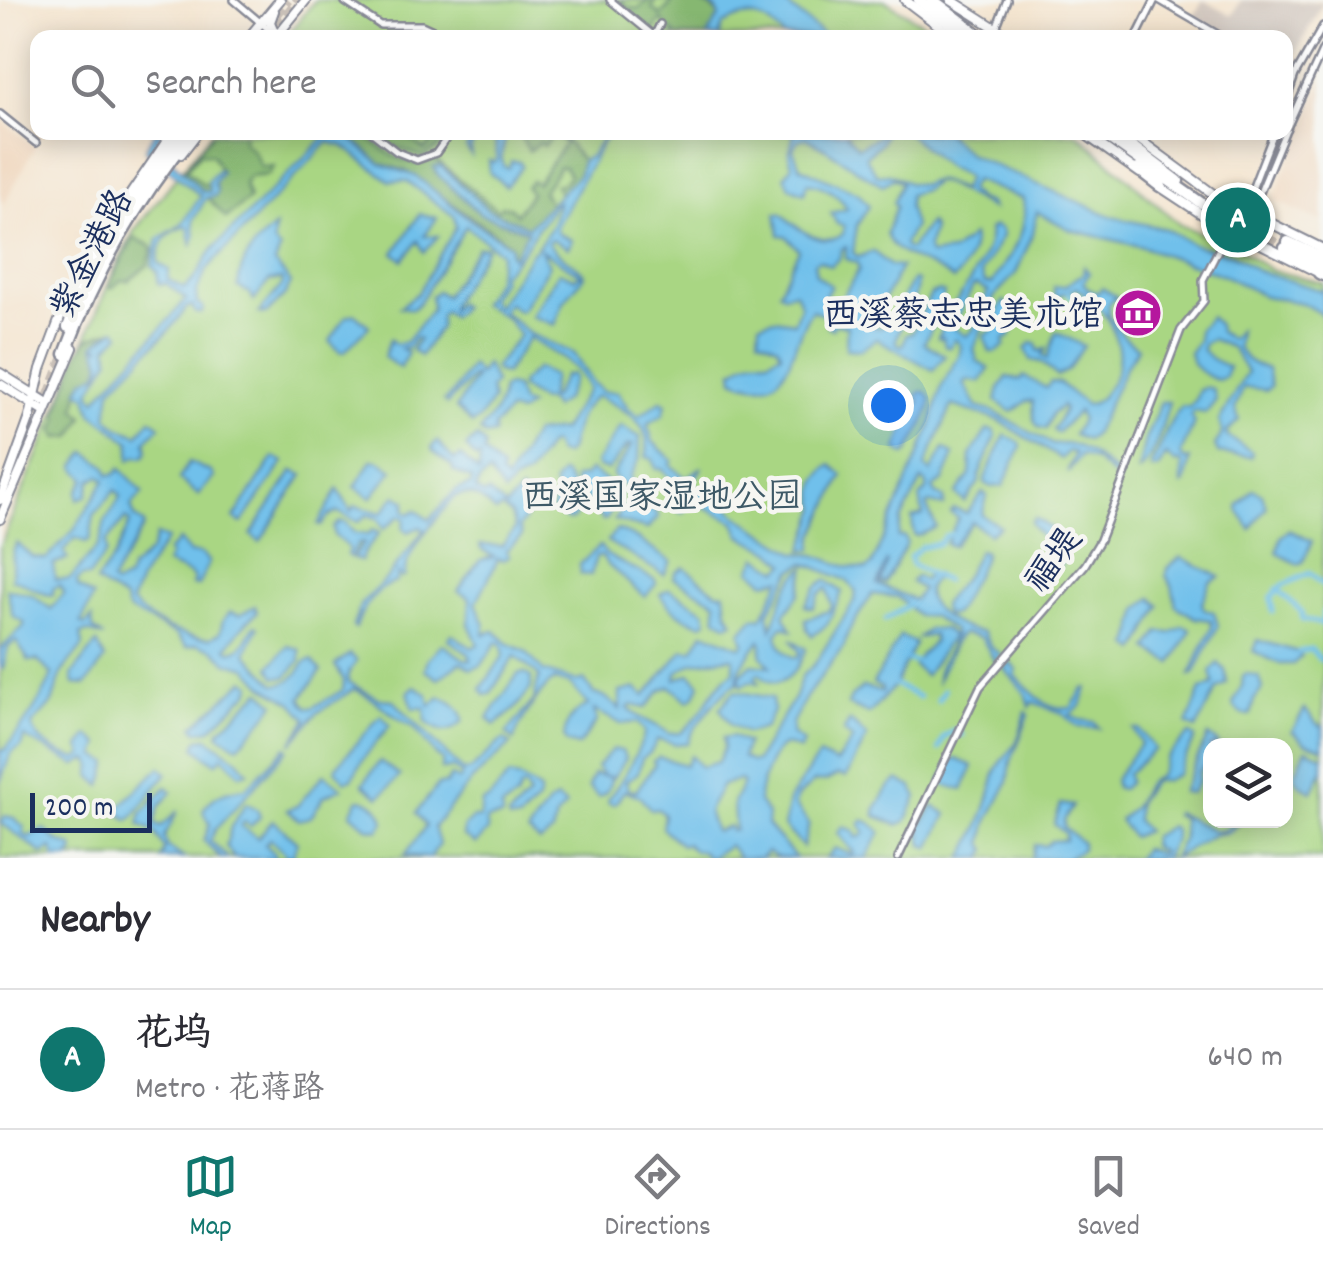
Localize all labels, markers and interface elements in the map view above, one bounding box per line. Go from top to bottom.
search box [30,30,1293,140]
icon: search [65,58,120,113]
text: Search here [145,58,317,113]
street label: 紫金港路 [40,182,149,329]
pin: A [1206,182,1270,258]
museum icon: 西溪蔡志忠美术馆 [1112,287,1164,339]
place label: 西溪蔡志忠美术馆 [823,293,1103,343]
your location [863,380,914,431]
park label: 西溪国家湿地公园 [522,475,802,525]
street label: 福堤 [1015,519,1097,605]
map controls [1203,738,1293,828]
button: layers [1203,738,1293,828]
scale bar [30,788,152,832]
text: 200 m [45,790,113,830]
text: Nearby [40,893,150,953]
text: 花坞 [135,1009,211,1064]
text: A [64,1036,81,1082]
text: 640 m [1207,1036,1283,1082]
text: Metro · 花蒋路 [135,1068,324,1114]
tab: Map [183,1149,238,1249]
tab: Directions [605,1149,711,1249]
tab: Saved [1077,1149,1140,1249]

